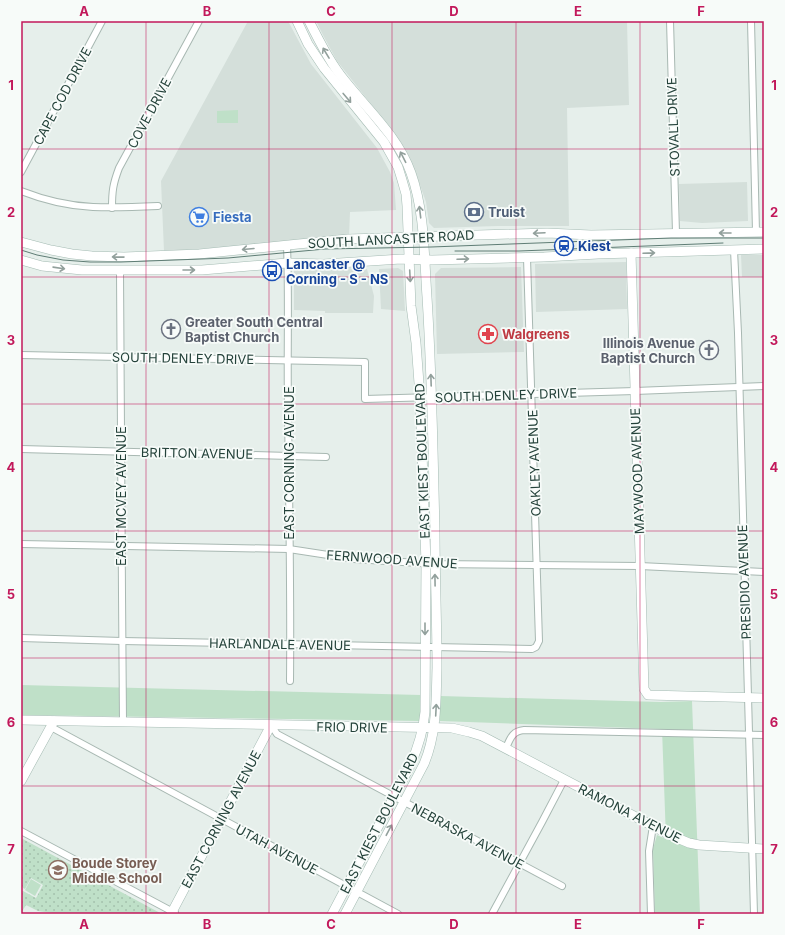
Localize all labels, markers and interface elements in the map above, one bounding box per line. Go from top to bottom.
text: A [79,3,89,19]
text: B [203,3,212,19]
text: C [326,3,336,19]
text: D [449,3,459,19]
text: E [574,3,582,19]
text: F [697,3,705,19]
street label: CAPE COD DRIVE [29,44,95,148]
one-way arrow [321,47,329,59]
street label: COVE DRIVE [124,75,174,151]
text: 1 [8,77,14,93]
street label: STOVALL DRIVE [663,77,683,177]
text: 1 [771,77,777,93]
one-way arrow [343,93,352,103]
one-way arrow [399,151,406,163]
bank icon: Truist [463,201,485,223]
text: 2 [7,204,15,220]
place label: Truist [488,204,525,220]
text: 2 [770,204,778,220]
supermarket icon: Fiesta [188,206,210,228]
one-way arrow [416,206,424,219]
place label: Fiesta [213,209,252,225]
street label: SOUTH LANCASTER ROAD [307,227,475,251]
one-way arrow [533,229,546,237]
one-way arrow [719,229,732,236]
station icon: Kiest [553,235,575,257]
place label: Kiest [578,238,611,254]
one-way arrow [242,245,255,252]
one-way arrow [642,249,655,256]
one-way arrow [112,253,125,261]
one-way arrow [456,255,469,262]
place label: Lancaster @ Corning - S - NS [286,256,388,287]
bus stop icon: Lancaster @ Corning - S - NS [261,260,283,282]
one-way arrow [52,264,65,272]
one-way arrow [182,266,195,274]
one-way arrow [406,269,413,282]
place label: Greater South Central Baptist Church [185,314,323,345]
church icon: Greater South Central Baptist Church [160,318,182,340]
pharmacy icon: Walgreens [477,323,499,345]
place label: Walgreens [502,326,570,342]
text: 3 [7,332,15,348]
text: 3 [770,332,778,348]
place label: Illinois Avenue Baptist Church [601,335,695,366]
church icon: Illinois Avenue Baptist Church [698,339,720,361]
street label: SOUTH DENLEY DRIVE [112,349,254,367]
one-way arrow [427,374,435,387]
street label: EAST KIEST BOULEVARD [411,383,433,539]
street label: SOUTH DENLEY DRIVE [435,385,577,405]
street label: EAST CORNING AVENUE [281,386,297,540]
street label: MAYWOOD AVENUE [627,408,647,534]
street label: OAKLEY AVENUE [524,409,544,517]
street label: EAST MCVEY AVENUE [113,426,129,566]
street label: BRITTON AVENUE [141,444,253,462]
text: 4 [7,459,16,475]
text: 4 [770,459,779,475]
street label: PRESIDIO AVENUE [734,524,754,640]
street label: FERNWOOD AVENUE [326,546,458,572]
one-way arrow [432,574,439,587]
text: 5 [7,586,15,602]
text: 5 [770,586,778,602]
one-way arrow [421,622,429,635]
street label: HARLANDALE AVENUE [209,635,351,653]
one-way arrow [432,704,439,717]
text: 6 [7,714,15,730]
text: 6 [770,714,778,730]
street label: FRIO DRIVE [316,718,388,736]
street label: EAST CORNING AVENUE [178,747,264,891]
street label: EAST KIEST BOULEVARD [337,750,421,896]
street label: RAMONA AVENUE [576,780,684,846]
street label: NEBRASKA AVENUE [409,800,527,872]
street label: UTAH AVENUE [233,820,321,878]
one-way arrow [386,824,394,836]
text: 7 [7,841,15,857]
text: 7 [770,841,778,857]
place label: Boude Storey Middle School [72,855,162,886]
school or university icon: Boude Storey Middle School [47,859,69,881]
text: A [79,916,89,932]
text: B [203,916,212,932]
text: C [326,916,336,932]
text: D [449,916,459,932]
text: E [574,916,582,932]
text: F [697,916,705,932]

